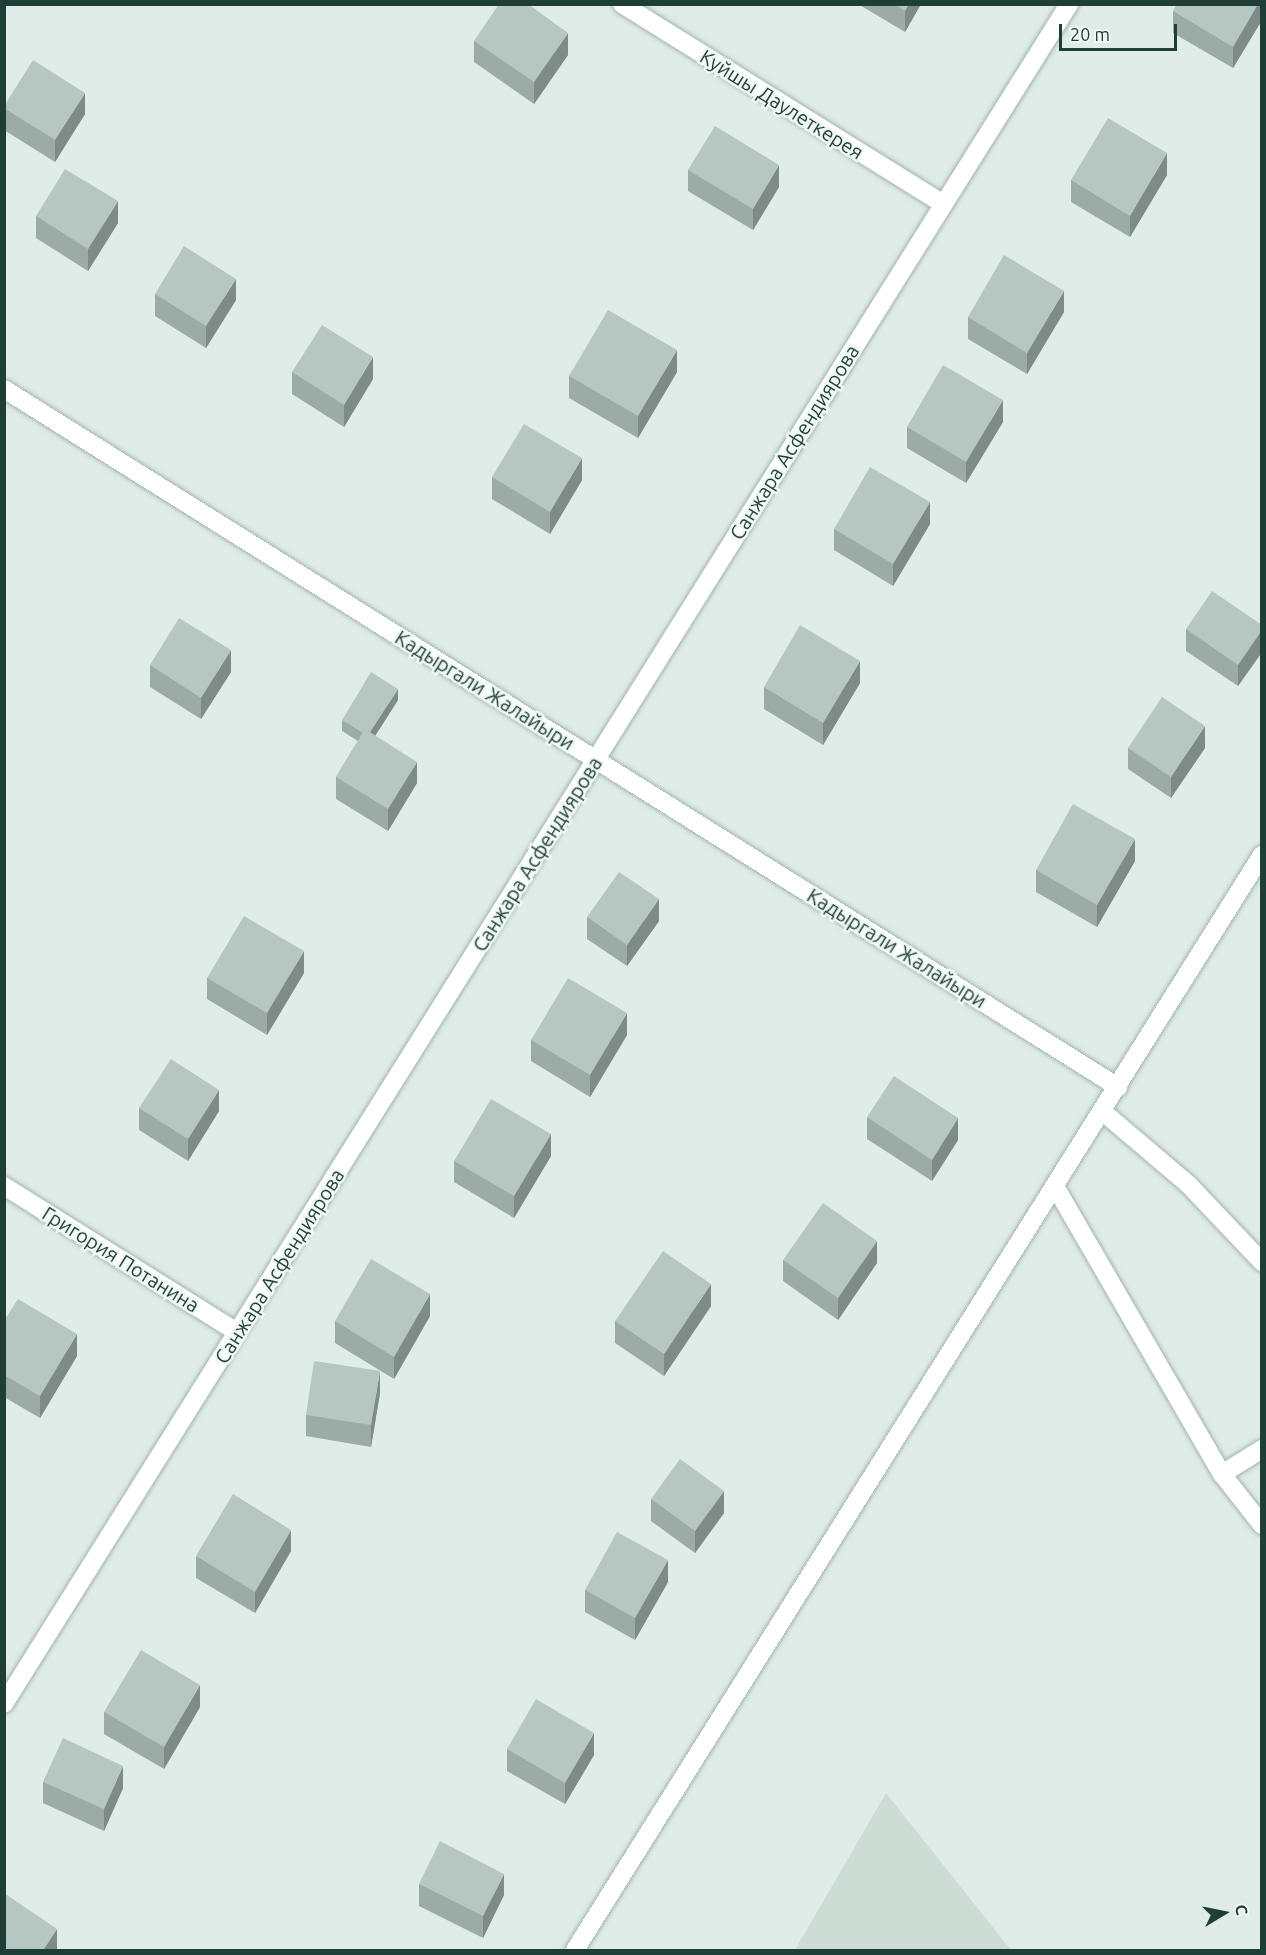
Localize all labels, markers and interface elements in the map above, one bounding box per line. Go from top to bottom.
scale bar [1062,12,1180,50]
text: 20 m [1070,24,1110,44]
street label: Куйшы Даулеткерея [696,44,868,164]
street label: Санжара Асфендиярова [724,340,864,544]
street label: Кадыргали Жалайыри [391,625,579,755]
street label: Санжара Асфендиярова [467,752,607,956]
street label: Кадыргали Жалайыри [803,883,991,1013]
street label: Санжара Асфендиярова [209,1164,349,1368]
street label: Григория Потанина [38,1201,204,1317]
north arrow [1194,1883,1254,1943]
text: С [1232,1903,1251,1916]

